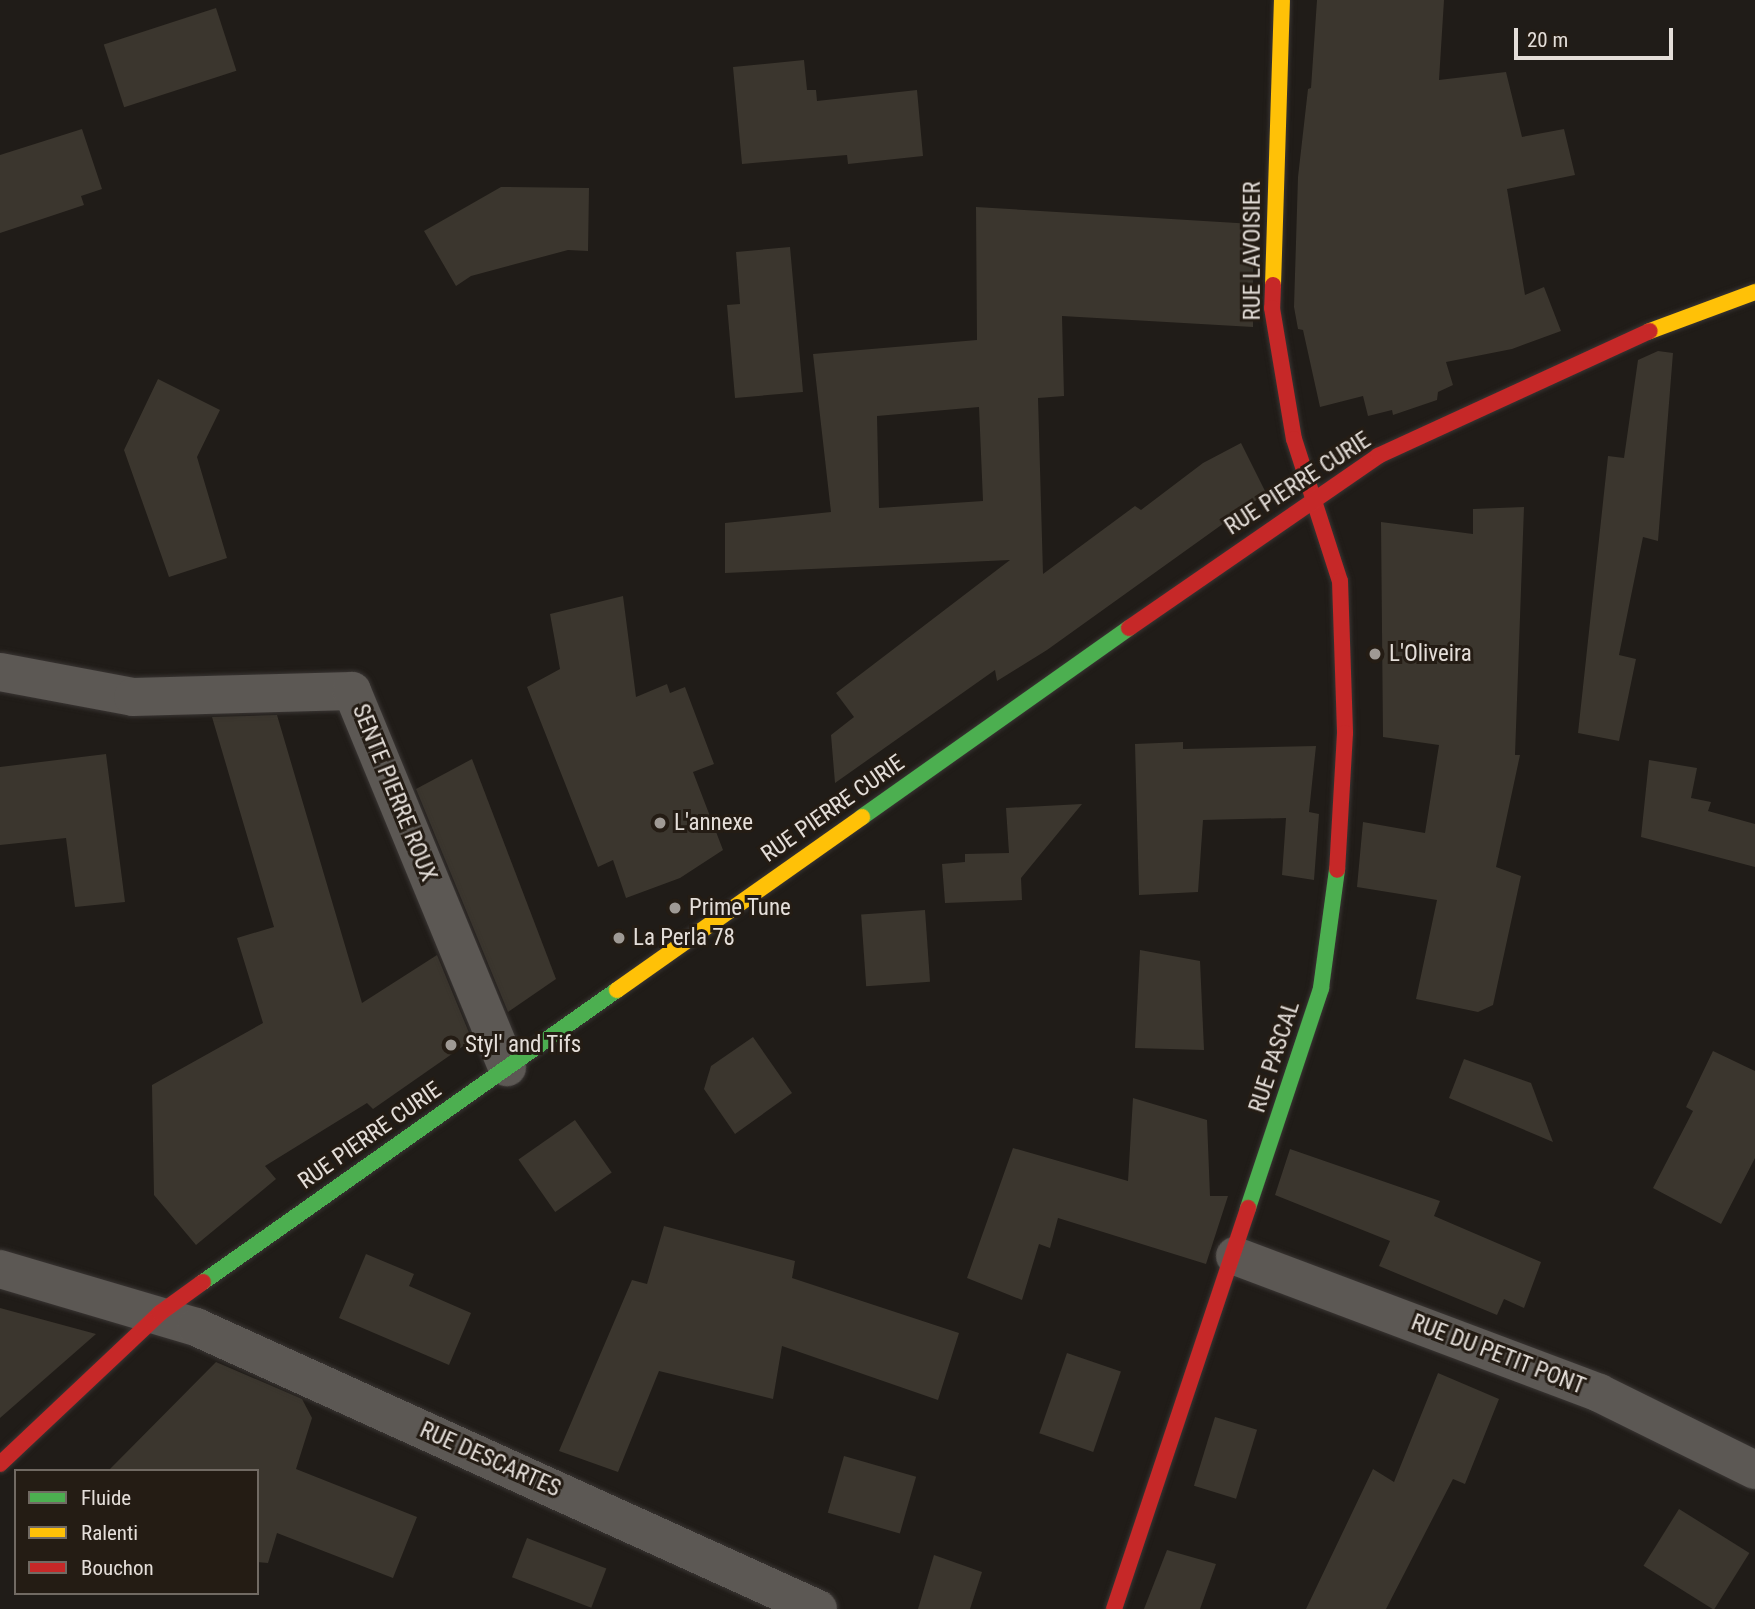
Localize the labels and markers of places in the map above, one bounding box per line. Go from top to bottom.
place label: L'Oliveira [1389,640,1472,668]
marker: L'Oliveira [1367,646,1383,662]
place label: L'annexe [674,809,753,837]
marker: L'annexe [652,815,668,831]
place label: Prime Tune [689,894,791,922]
marker: Prime Tune [667,900,683,916]
place label: La Perla 78 [633,924,735,952]
marker: La Perla 78 [611,930,627,946]
place label: Styl' and Tifs [465,1031,582,1059]
marker: Styl' and Tifs [443,1037,459,1053]

